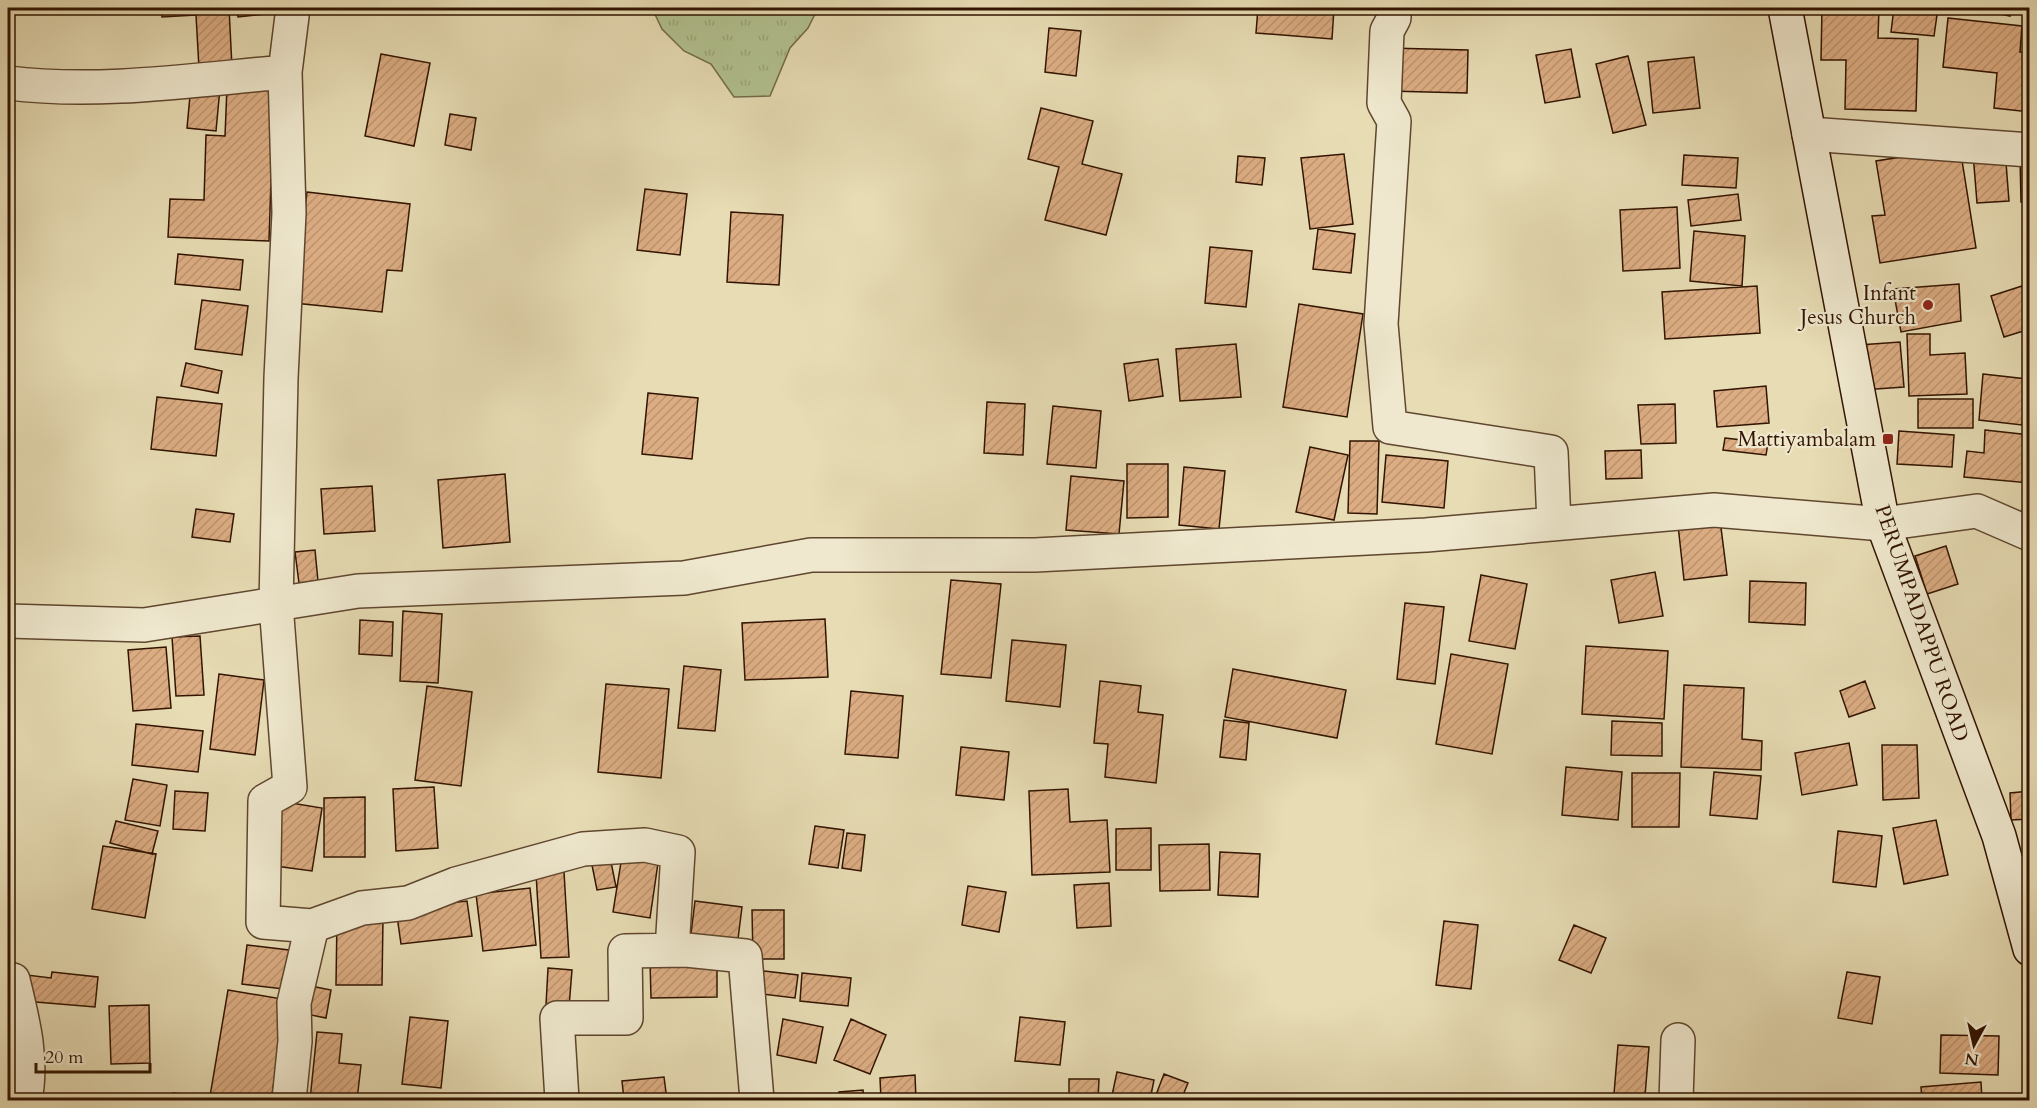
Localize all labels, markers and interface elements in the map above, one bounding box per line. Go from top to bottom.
place label: Infant Jesus Church [1797,279,1916,332]
marker: Infant Jesus Church [1921,298,1935,312]
place label: Mattiyambalam [1738,425,1876,454]
marker: Mattiyambalam [1881,432,1895,446]
street label: PERUMPADAPPU ROAD [1867,501,1976,745]
north arrow [1944,1015,2004,1075]
scale bar [36,1036,150,1074]
text: 20 m [45,1045,84,1070]
text: N [1964,1047,1980,1071]

